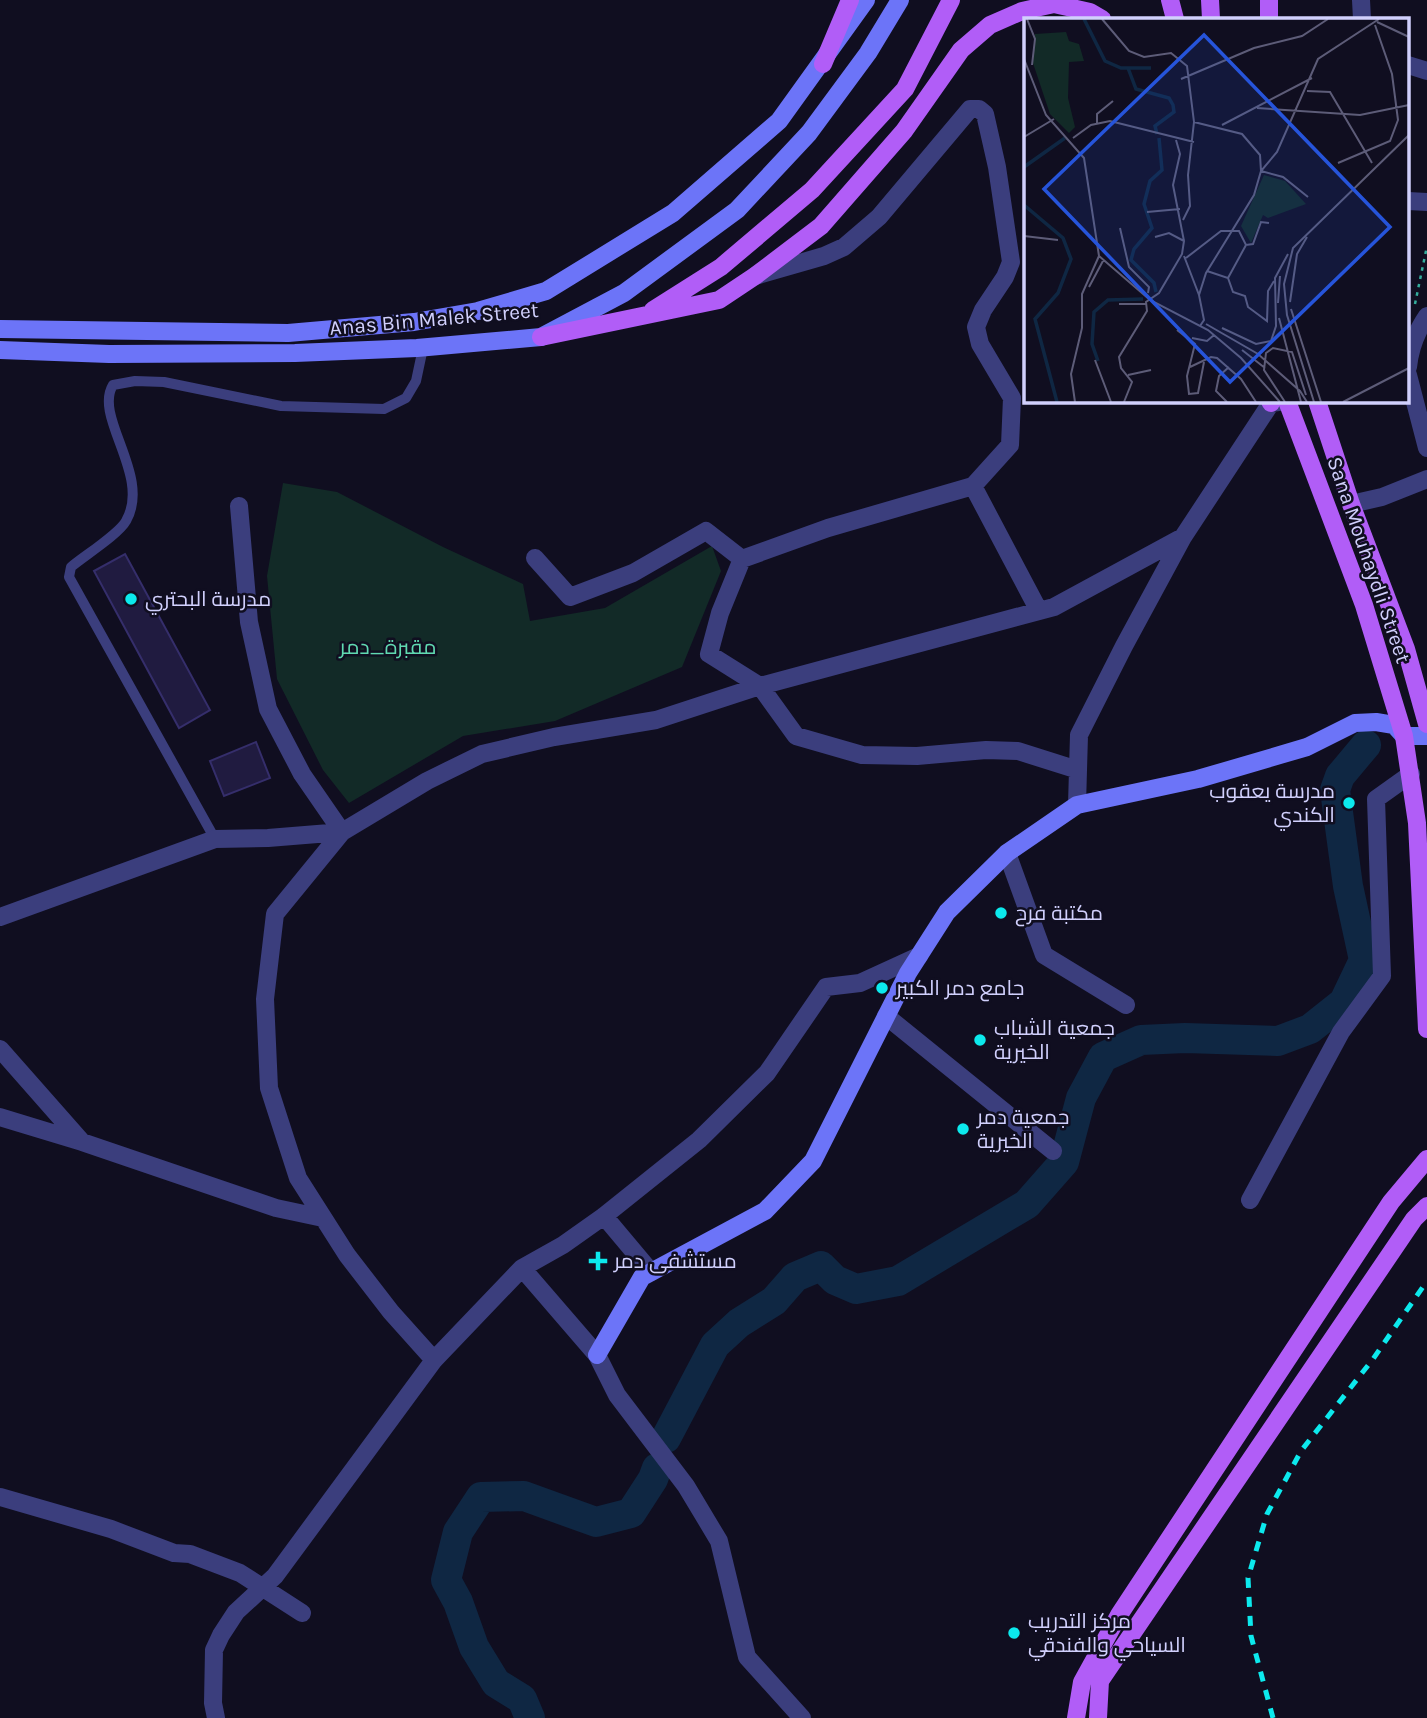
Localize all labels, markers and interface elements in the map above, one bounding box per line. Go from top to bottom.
inset map [1024,18,1410,402]
street label: Anas Bin Malek Street [328,298,540,340]
street label: Sana Mouhaydli Street [1322,454,1416,666]
place label: مدرسة البحتري [145,587,271,615]
marker: مدرسة البحتري [123,591,139,607]
park label: مقبرة_دمر [339,635,436,659]
place label: مدرسة يعقوب الكندي [1209,779,1335,831]
marker: مدرسة يعقوب الكندي [1341,795,1357,811]
place label: مكتبة فرح [1015,901,1103,927]
marker: مكتبة فرح [993,905,1009,921]
place label: جامع دمر الكبير [895,976,1024,1002]
marker: جامع دمر الكبير [874,980,890,996]
place label: جمعية الشباب الخيرية [994,1016,1115,1064]
marker: جمعية الشباب الخيرية [972,1032,988,1048]
place label: جمعية دمر الخيرية [976,1105,1069,1153]
marker: جمعية دمر الخيرية [955,1121,971,1137]
place label: مستشفى دمر [613,1249,737,1274]
marker: مستشفى دمر [588,1251,608,1271]
place label: مركز التدريب السياحي والفندقي [1028,1609,1186,1661]
marker: مركز التدريب السياحي والفندقي [1006,1625,1022,1641]

